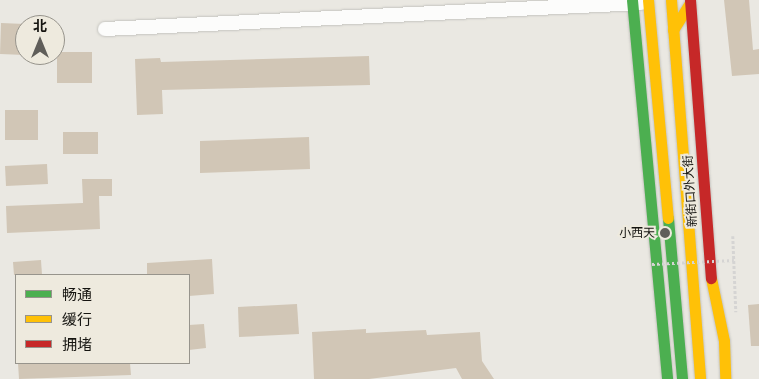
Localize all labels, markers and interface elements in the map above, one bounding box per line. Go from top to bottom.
north arrow [15,15,65,65]
text: 北 [33,17,47,35]
street label: 新街口外大街 [680,155,700,227]
place label: 小西天 [619,226,655,240]
marker: 小西天 [659,227,671,239]
legend [15,274,190,364]
text: 畅通 [62,285,92,304]
text: 缓行 [62,310,92,329]
text: 拥堵 [62,335,92,354]

